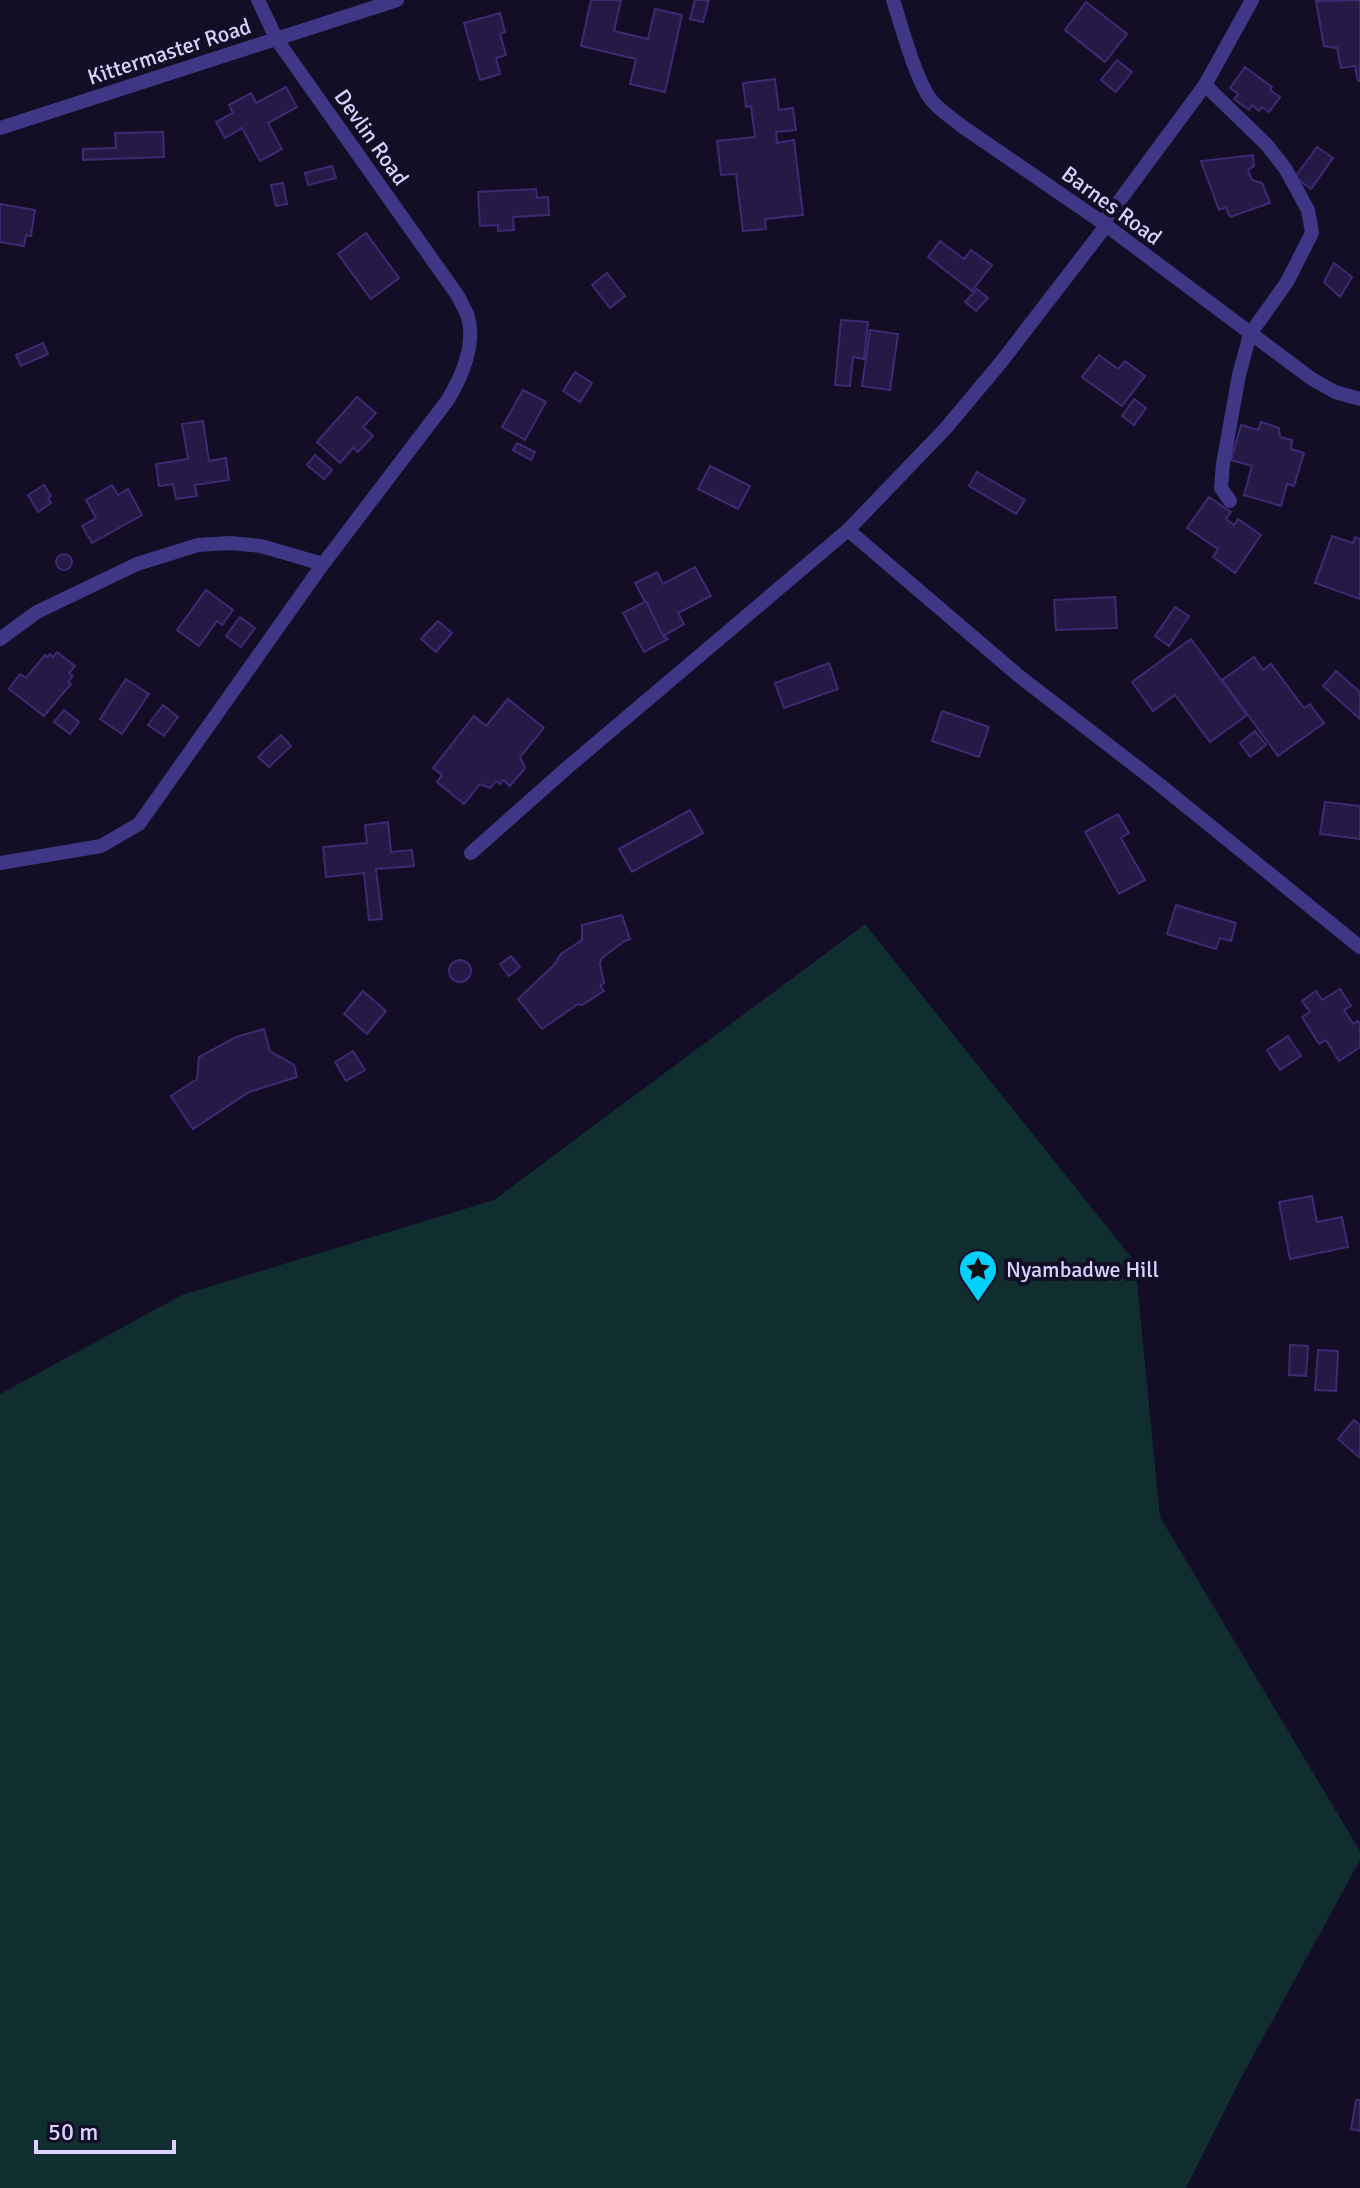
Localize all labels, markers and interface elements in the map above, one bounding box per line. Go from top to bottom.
street label: Kittermaster Road [84,12,254,91]
street label: Devlin Road [329,84,415,191]
street label: Barnes Road [1056,160,1167,251]
place icon: Nyambadwe Hill [957,1248,999,1303]
place label: Nyambadwe Hill [1006,1256,1159,1283]
scale bar [36,2104,174,2154]
text: 50 m [48,2117,98,2147]

